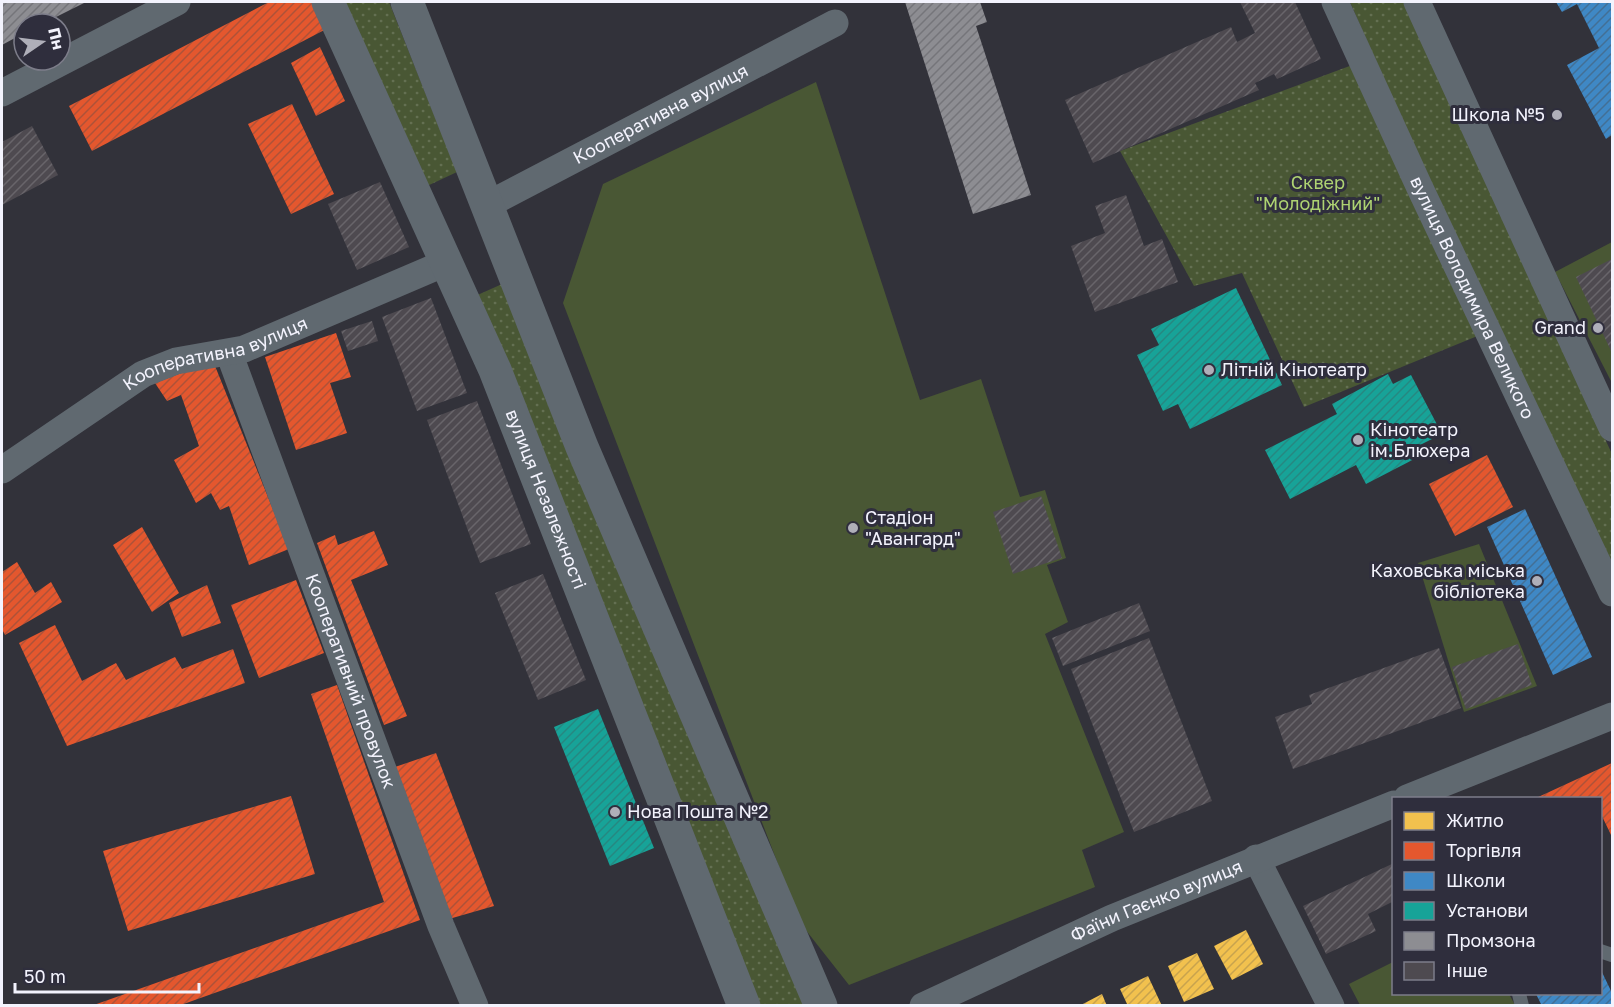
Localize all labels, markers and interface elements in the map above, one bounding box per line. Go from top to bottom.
north arrow [12,12,72,72]
text: Пн [44,25,69,51]
street label: Кооперативна вулиця [569,58,752,168]
place label: Школа №5 [1452,103,1545,125]
marker: Школа №5 [1550,108,1564,122]
park label: Сквер "Молодіжний" [1256,171,1380,214]
street label: вулиця Володимира Великого [1406,173,1540,422]
street label: Кооперативна вулиця [118,311,311,395]
place label: Grand [1534,316,1586,338]
marker: Grand [1591,321,1605,335]
place label: Літній Кінотеатр [1221,358,1367,380]
marker: Літній Кінотеатр [1202,363,1216,377]
street label: вулиця Незалежності [501,406,592,592]
place label: Кінотеатр ім.Блюхера [1370,418,1470,461]
marker: Кінотеатр ім.Блюхера [1351,433,1365,447]
place label: Стадіон "Авангард" [865,506,961,549]
marker: Стадіон "Авангард" [846,521,860,535]
place label: Каховська міська бібліотека [1370,559,1525,602]
street label: Кооперативний провулок [302,570,401,791]
marker: Каховська міська бібліотека [1530,574,1544,588]
legend [1392,797,1602,995]
place label: Нова Пошта №2 [627,800,768,822]
marker: Нова Пошта №2 [608,805,622,819]
text: Житло [1446,809,1504,831]
text: Торгівля [1446,839,1521,861]
street label: Фаїни Гаєнко вулиця [1067,855,1245,946]
text: Школи [1446,869,1506,891]
text: Установи [1446,899,1528,921]
text: Промзона [1446,929,1536,951]
scale bar [15,956,200,994]
text: Інше [1446,959,1488,981]
text: 50 m [24,965,66,987]

